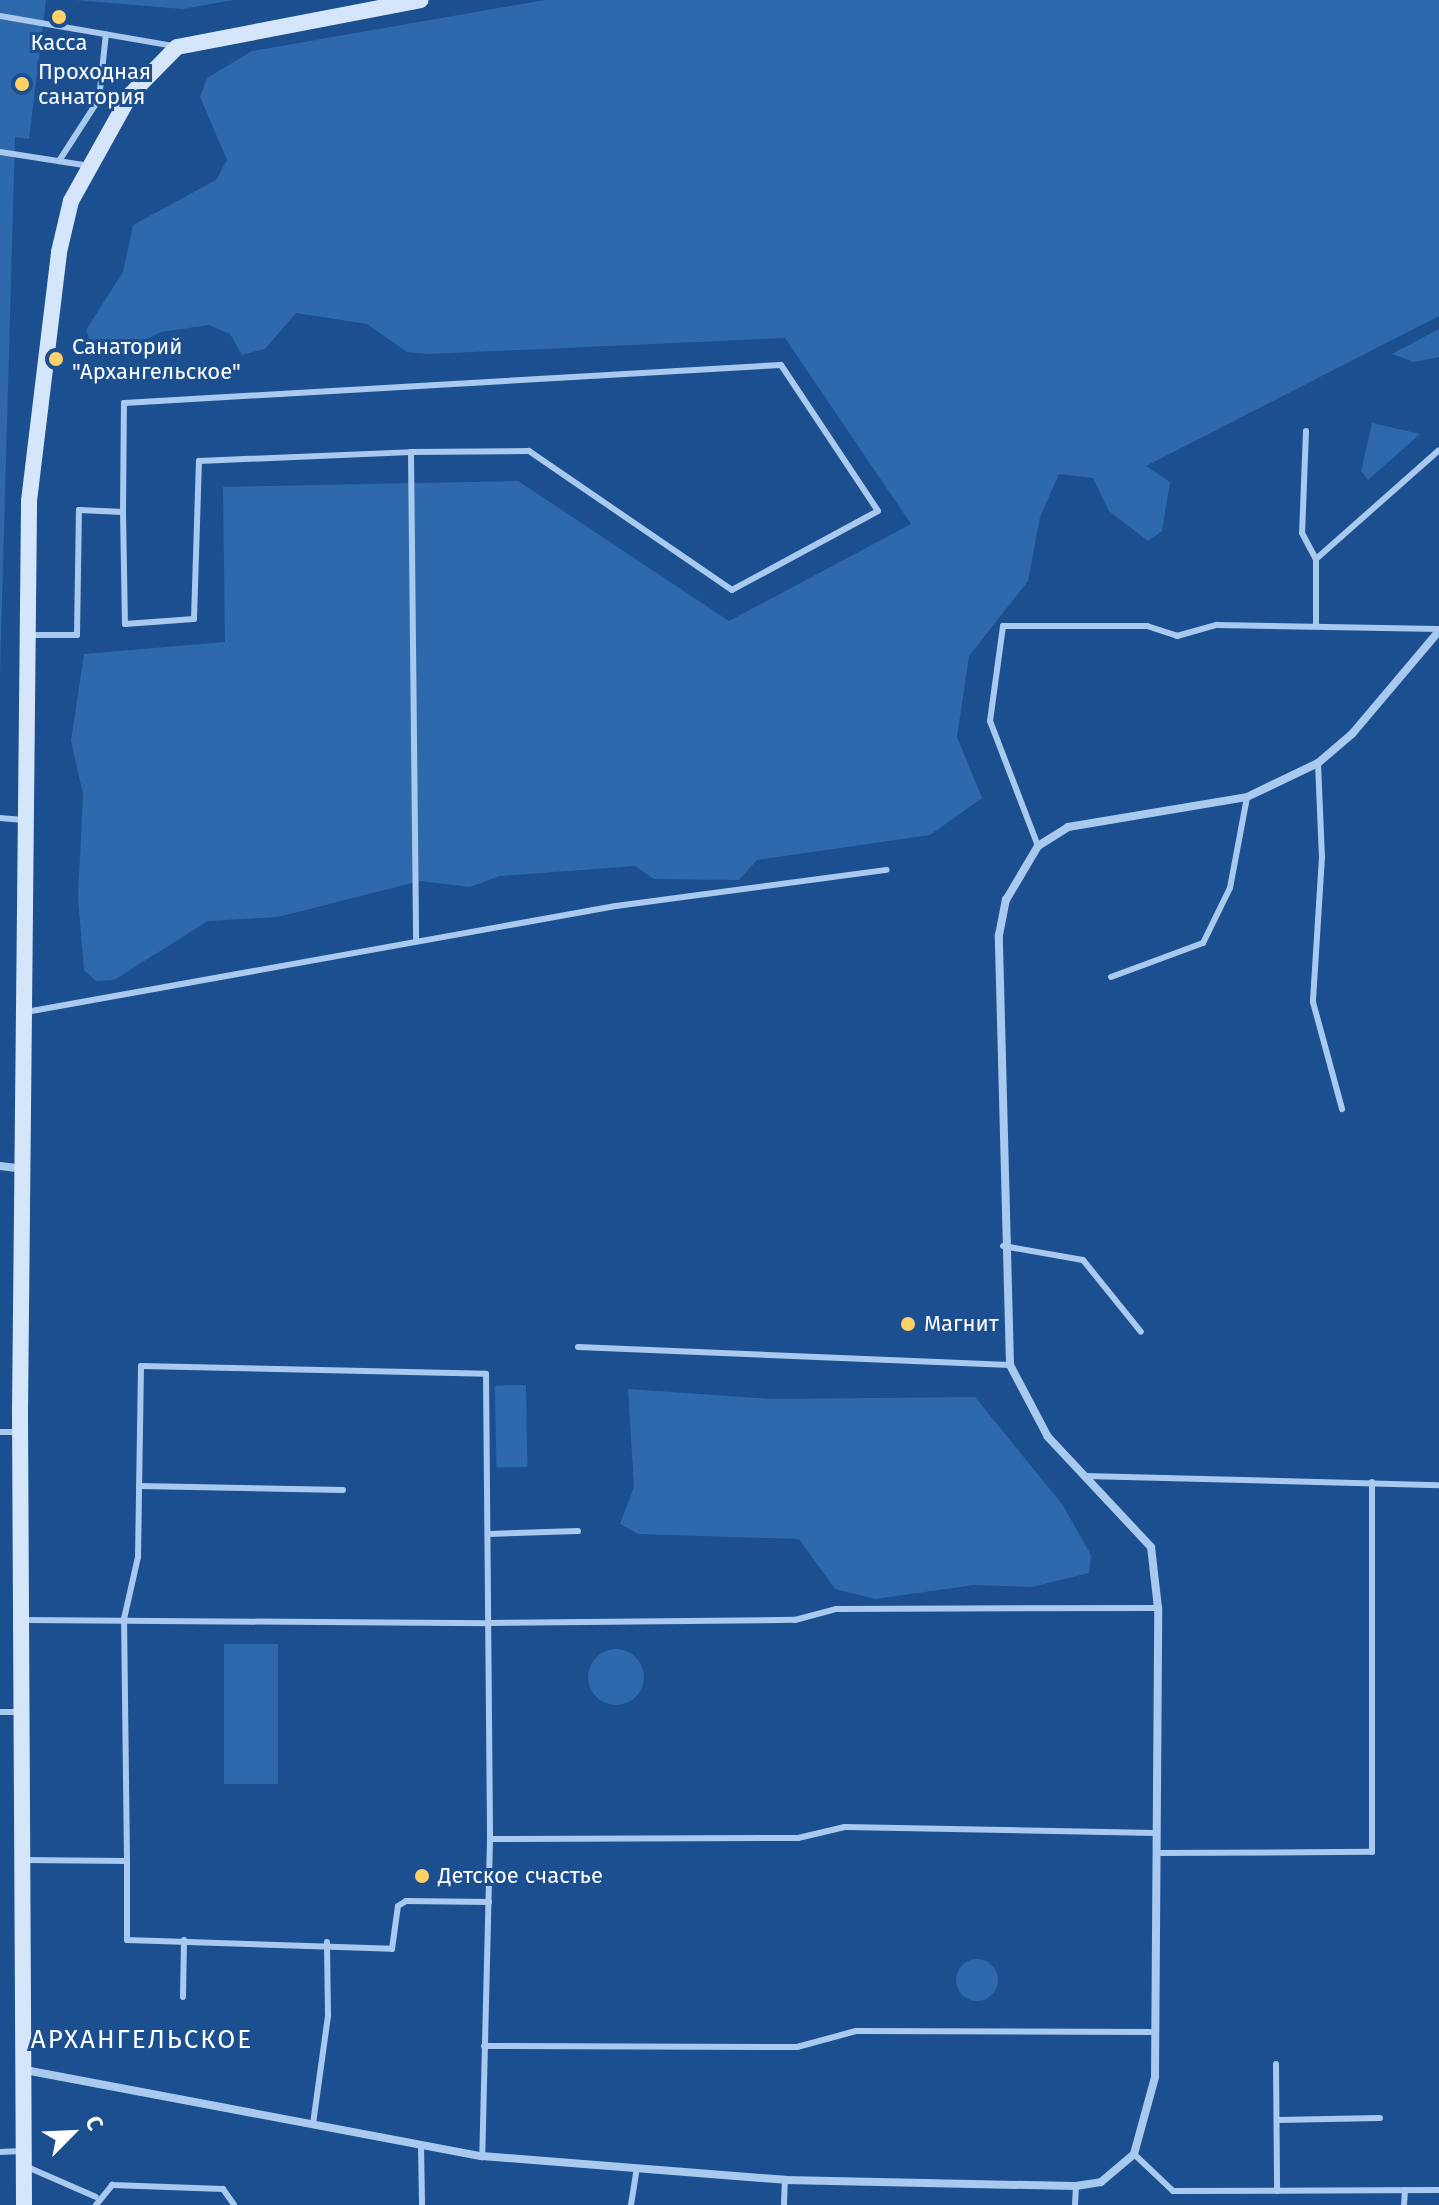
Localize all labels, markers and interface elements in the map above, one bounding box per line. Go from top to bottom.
marker: Касса [50,8,68,26]
place label: Касса [30,30,88,56]
place label: Проходная санатория [38,58,151,110]
marker: Проходная санатория [13,75,31,93]
place label: Санаторий "Архангельское" [72,333,241,384]
marker: Санаторий "Архангельское" [47,350,65,368]
place label: Магнит [924,1311,999,1337]
marker: Магнит [899,1315,917,1333]
place label: Детское счастье [438,1863,603,1889]
marker: Детское счастье [413,1867,431,1885]
district label: АРХАНГЕЛЬСКОЕ [31,2024,253,2056]
north arrow [32,2093,112,2173]
text: С [79,2112,109,2134]

